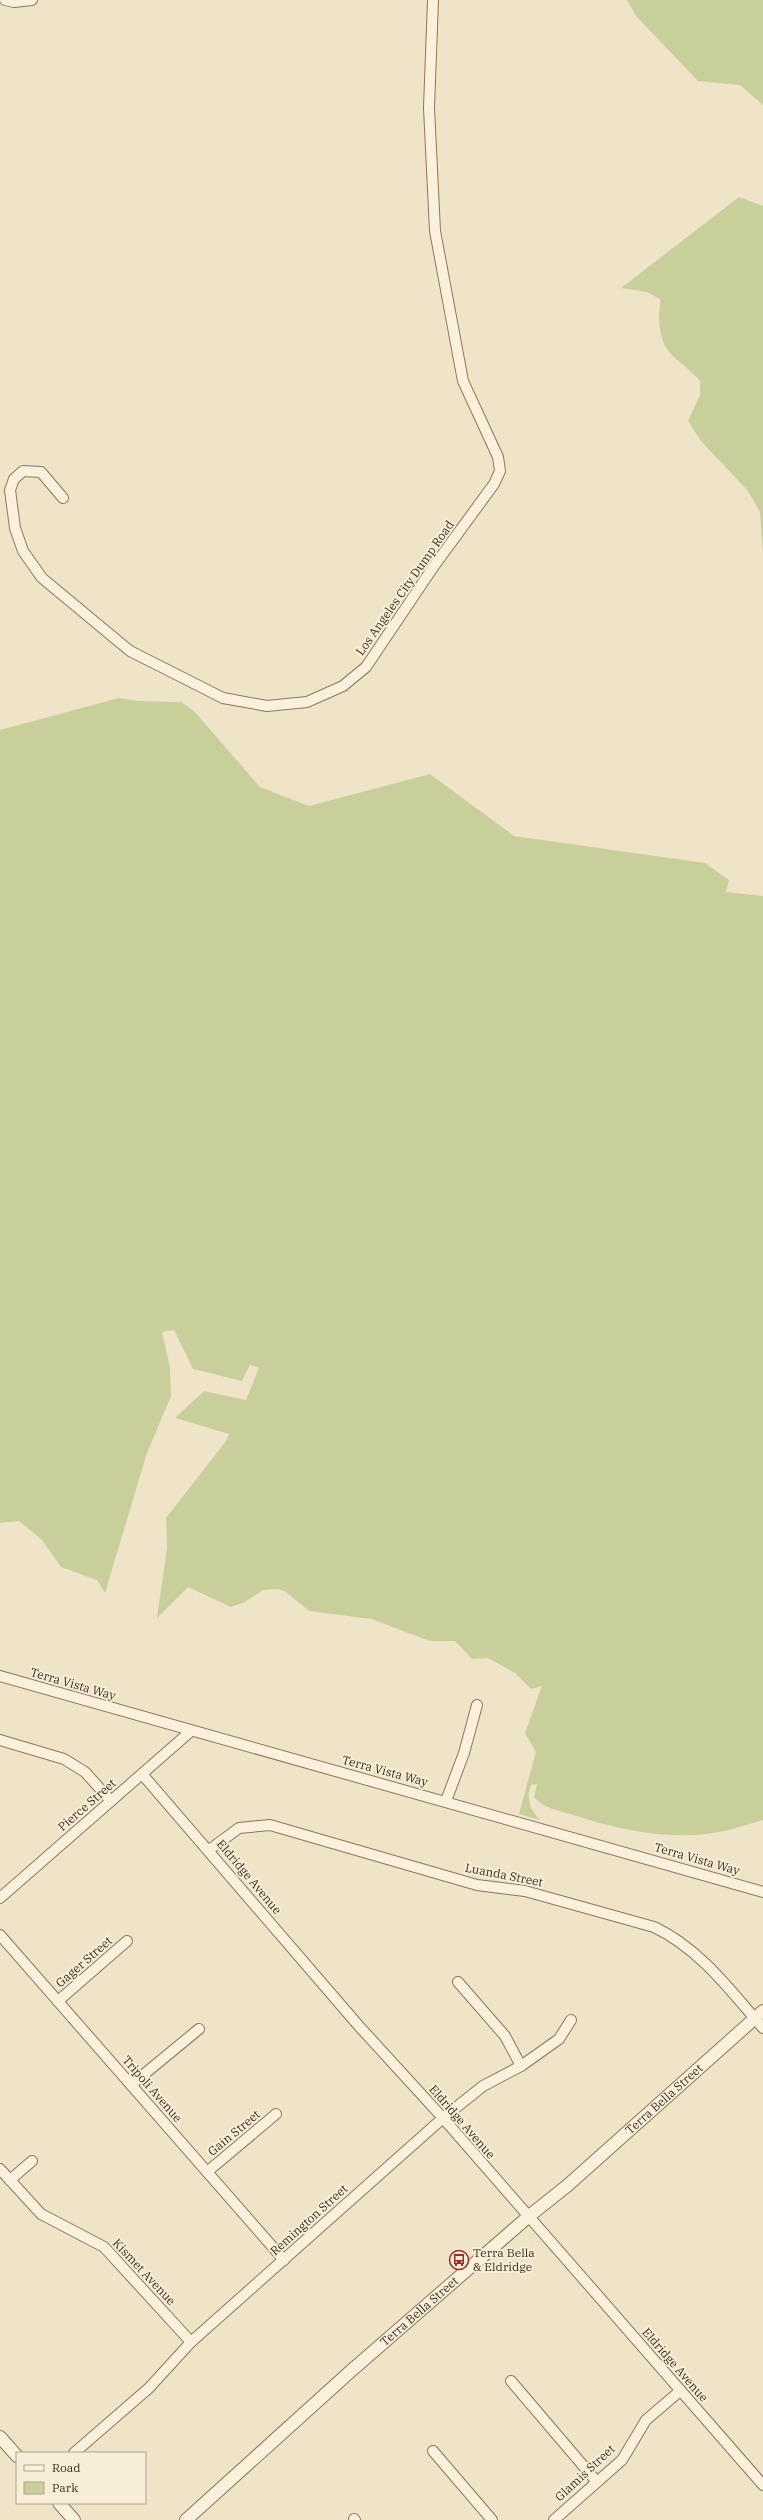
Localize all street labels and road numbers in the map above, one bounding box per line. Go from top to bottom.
street label: Los Angeles City Dump Road [352,517,457,658]
street label: Terra Vista Way [29,1664,118,1703]
street label: Terra Vista Way [341,1752,430,1789]
street label: Pierce Street [55,1775,119,1834]
street label: Eldridge Avenue [214,1836,285,1917]
street label: Terra Vista Way [653,1839,742,1878]
street label: Luanda Street [464,1860,544,1889]
street label: Gager Street [52,1933,115,1990]
street label: Tripoli Avenue [119,2052,185,2125]
street label: Terra Bella Street [622,2060,706,2137]
street label: Eldridge Avenue [426,2082,498,2162]
street label: Gain Street [205,2107,263,2159]
street label: Remington Street [267,2181,350,2258]
street label: Kismet Avenue [110,2235,179,2308]
street label: Terra Bella Street [377,2273,461,2349]
street label: Eldridge Avenue [639,2325,711,2405]
street label: Glamis Street [552,2441,618,2504]

